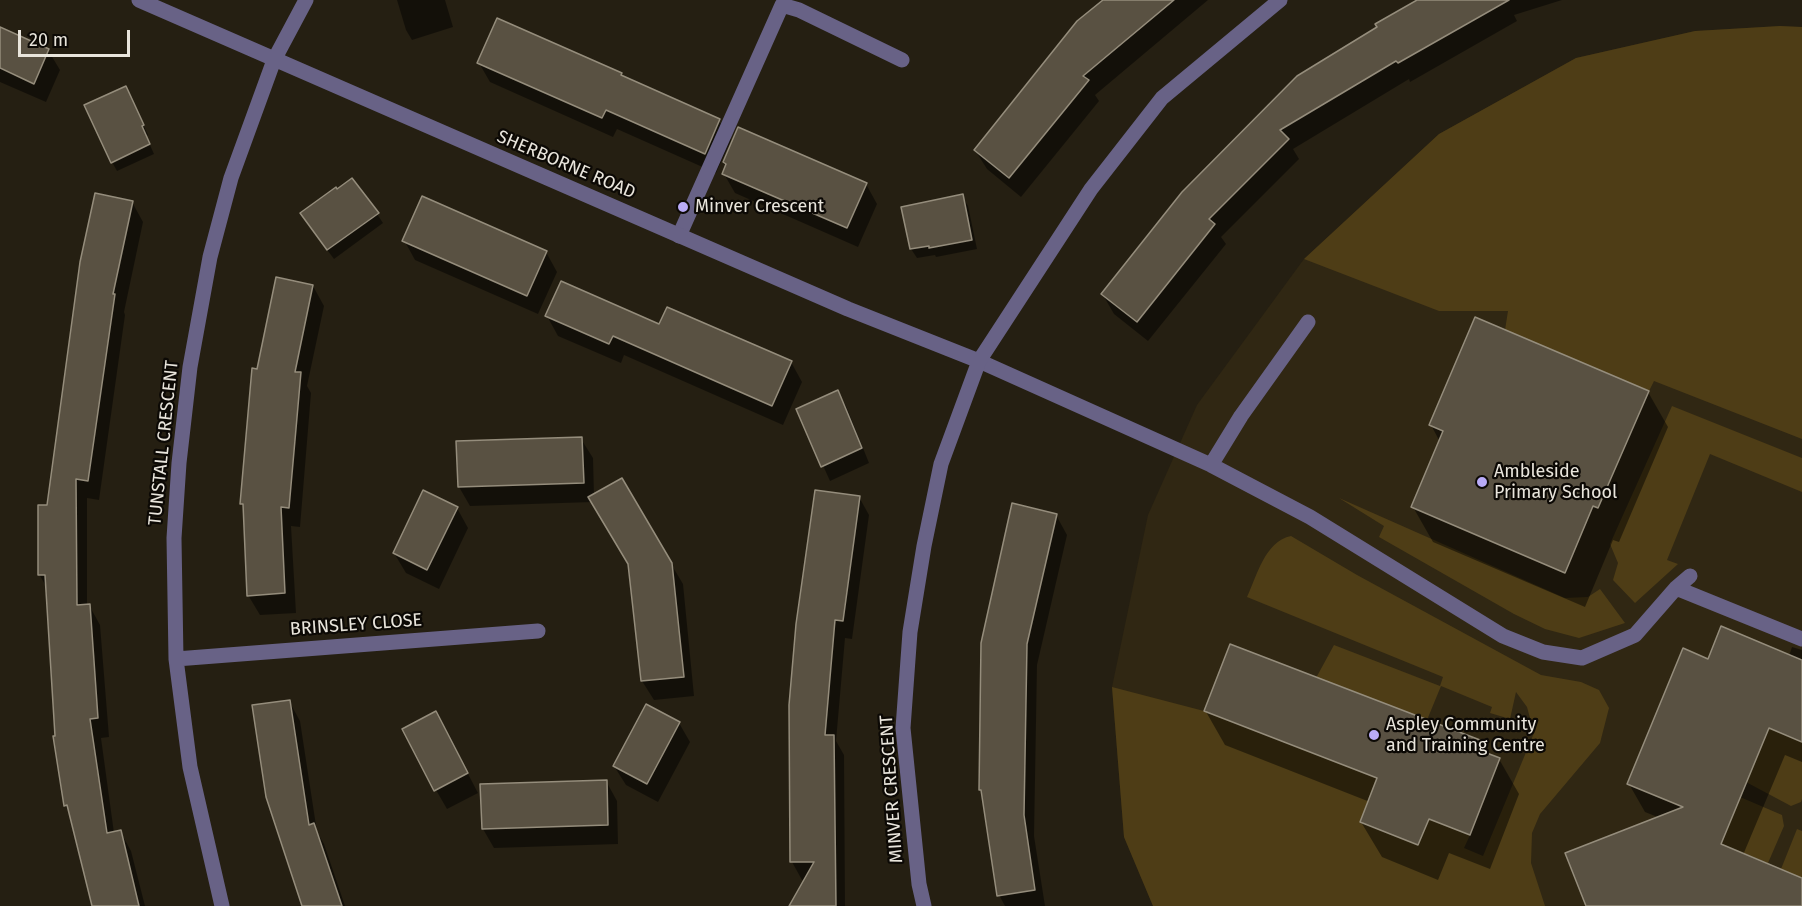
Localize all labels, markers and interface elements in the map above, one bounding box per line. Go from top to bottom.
scale bar [21,18,134,56]
text: 20 m [29,29,68,51]
street label: SHERBORNE ROAD [493,126,639,204]
place label: Minver Crescent [695,196,824,218]
marker: Minver Crescent [676,200,690,214]
street label: TUNSTALL CRESCENT [145,359,183,527]
place label: Ambleside Primary School [1494,461,1617,504]
marker: Ambleside Primary School [1475,475,1489,489]
street label: BRINSLEY CLOSE [289,610,423,640]
street label: MINVER CRESCENT [876,714,908,864]
place label: Aspley Community and Training Centre [1386,714,1545,756]
marker: Aspley Community and Training Centre [1367,728,1381,742]

